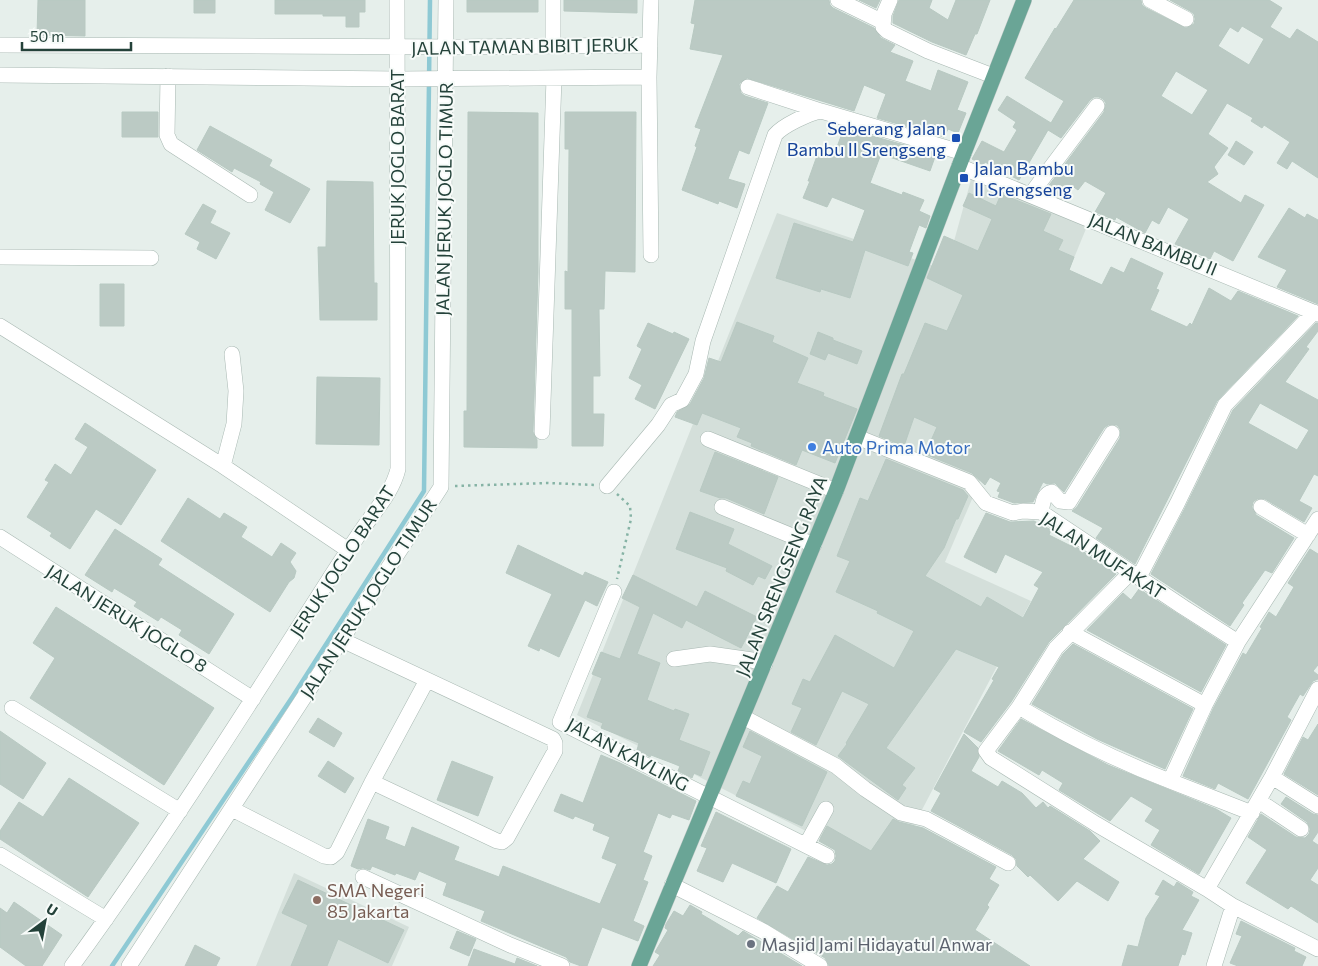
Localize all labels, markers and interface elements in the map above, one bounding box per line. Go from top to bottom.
scale bar [22,20,131,52]
text: 50 m [30,27,64,45]
street label: JALAN TAMAN BIBIT JERUK [411,33,639,59]
street label: JERUK JOGLO BARAT [386,69,408,245]
street label: JALAN JERUK JOGLO TIMUR [431,82,457,316]
place label: Seberang Jalan Bambu II Srengseng [787,117,946,160]
marker: Seberang Jalan Bambu II Srengseng [950,132,962,144]
place label: Jalan Bambu II Srengseng [974,157,1074,200]
marker: Jalan Bambu II Srengseng [958,172,970,184]
street label: JALAN BAMBU II [1085,208,1221,280]
place label: Auto Prima Motor [822,436,970,458]
marker: Auto Prima Motor [806,441,818,453]
street label: JALAN SRENGSENG RAYA [731,472,831,680]
street label: JERUK JOGLO BARAT [285,481,399,641]
street label: JALAN JERUK JOGLO TIMUR [295,494,441,702]
street label: JALAN MUFAKAT [1037,507,1169,603]
street label: JALAN JERUK JOGLO 8 [42,559,212,677]
street label: JALAN KAVLING [563,713,693,795]
place label: SMA Negeri 85 Jakarta [327,879,425,922]
marker: SMA Negeri 85 Jakarta [311,894,323,906]
north arrow [20,896,70,946]
text: U [43,900,61,919]
place label: Masjid Jami Hidayatul Anwar [761,933,992,955]
marker: Masjid Jami Hidayatul Anwar [745,938,757,950]

